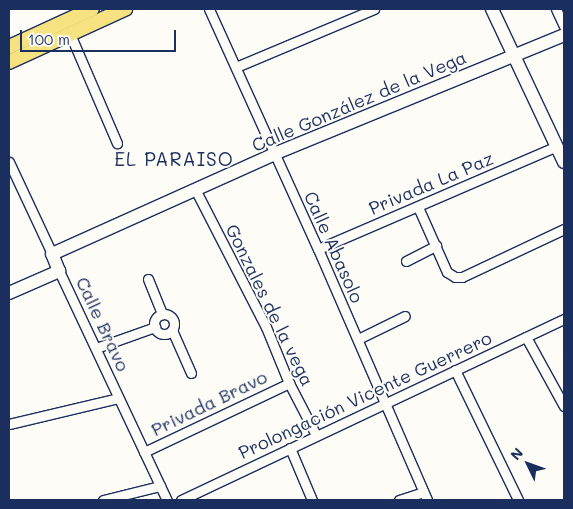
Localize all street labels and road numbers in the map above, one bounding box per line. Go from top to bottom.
street label: Calle González de la Vega [249,46,469,156]
street label: Privada La Paz [365,147,497,219]
street label: Calle Abasolo [300,188,368,306]
street label: Gonzales de la vega [221,220,319,390]
street label: Calle Bravo [72,273,134,375]
street label: Prolongación Vicente Guerrero [235,327,495,463]
street label: Privada Bravo [148,366,270,440]

